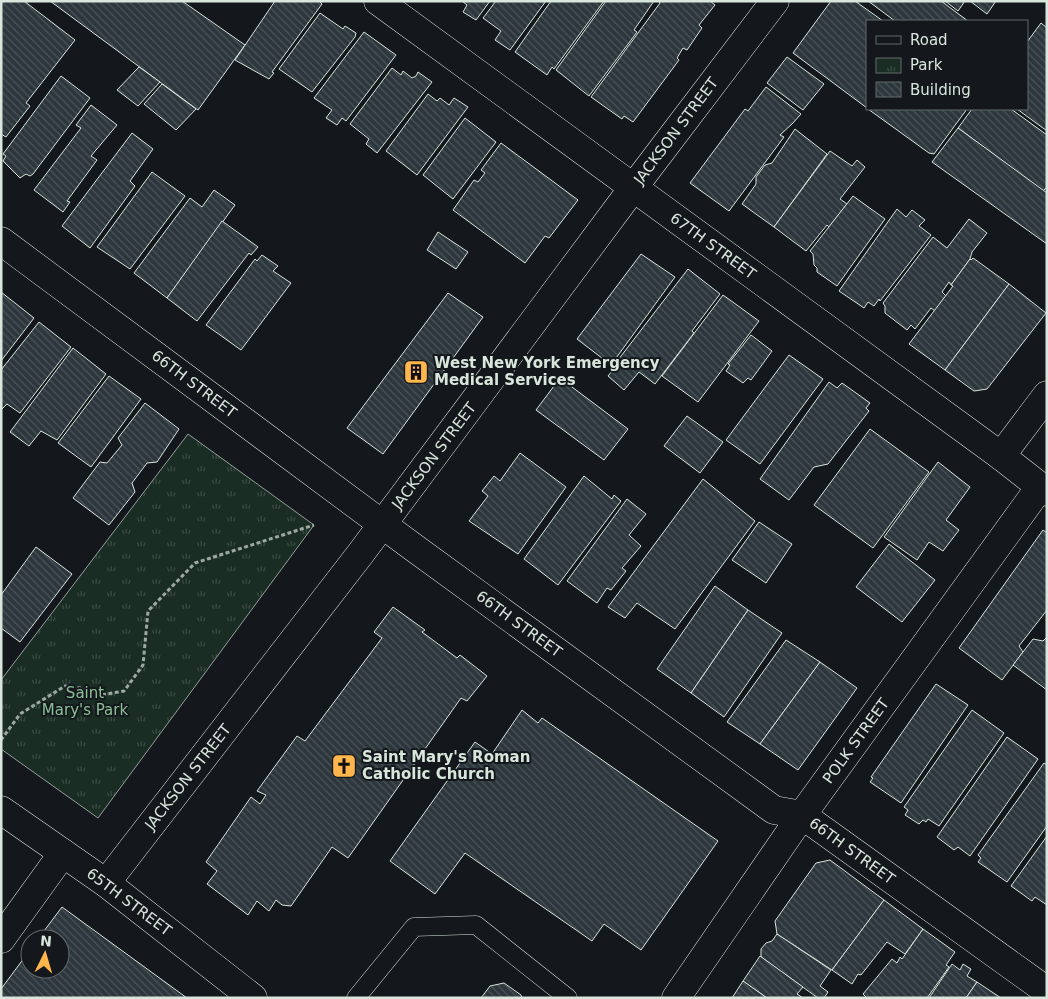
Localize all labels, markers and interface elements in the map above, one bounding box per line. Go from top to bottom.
legend [866,20,1028,110]
text: Road [910,31,948,49]
text: Park [910,56,943,74]
street label: JACKSON STREET [629,73,723,189]
text: Building [910,81,971,99]
street label: 67TH STREET [667,209,760,284]
street label: 66TH STREET [148,346,241,422]
place label: West New York Emergency Medical Services [434,354,660,389]
building icon: West New York Emergency Medical Services [403,359,429,385]
street label: JACKSON STREET [387,398,481,514]
street label: 66TH STREET [473,587,566,662]
park label: Saint Mary's Park [42,684,128,719]
street label: POLK STREET [819,694,893,787]
street label: JACKSON STREET [141,720,235,834]
place label: Saint Mary's Roman Catholic Church [362,748,530,783]
church icon: Saint Mary's Roman Catholic Church [331,753,357,779]
street label: 66TH STREET [806,814,899,889]
street label: 65TH STREET [83,864,176,940]
north arrow [20,929,70,979]
text: N [40,933,53,950]

